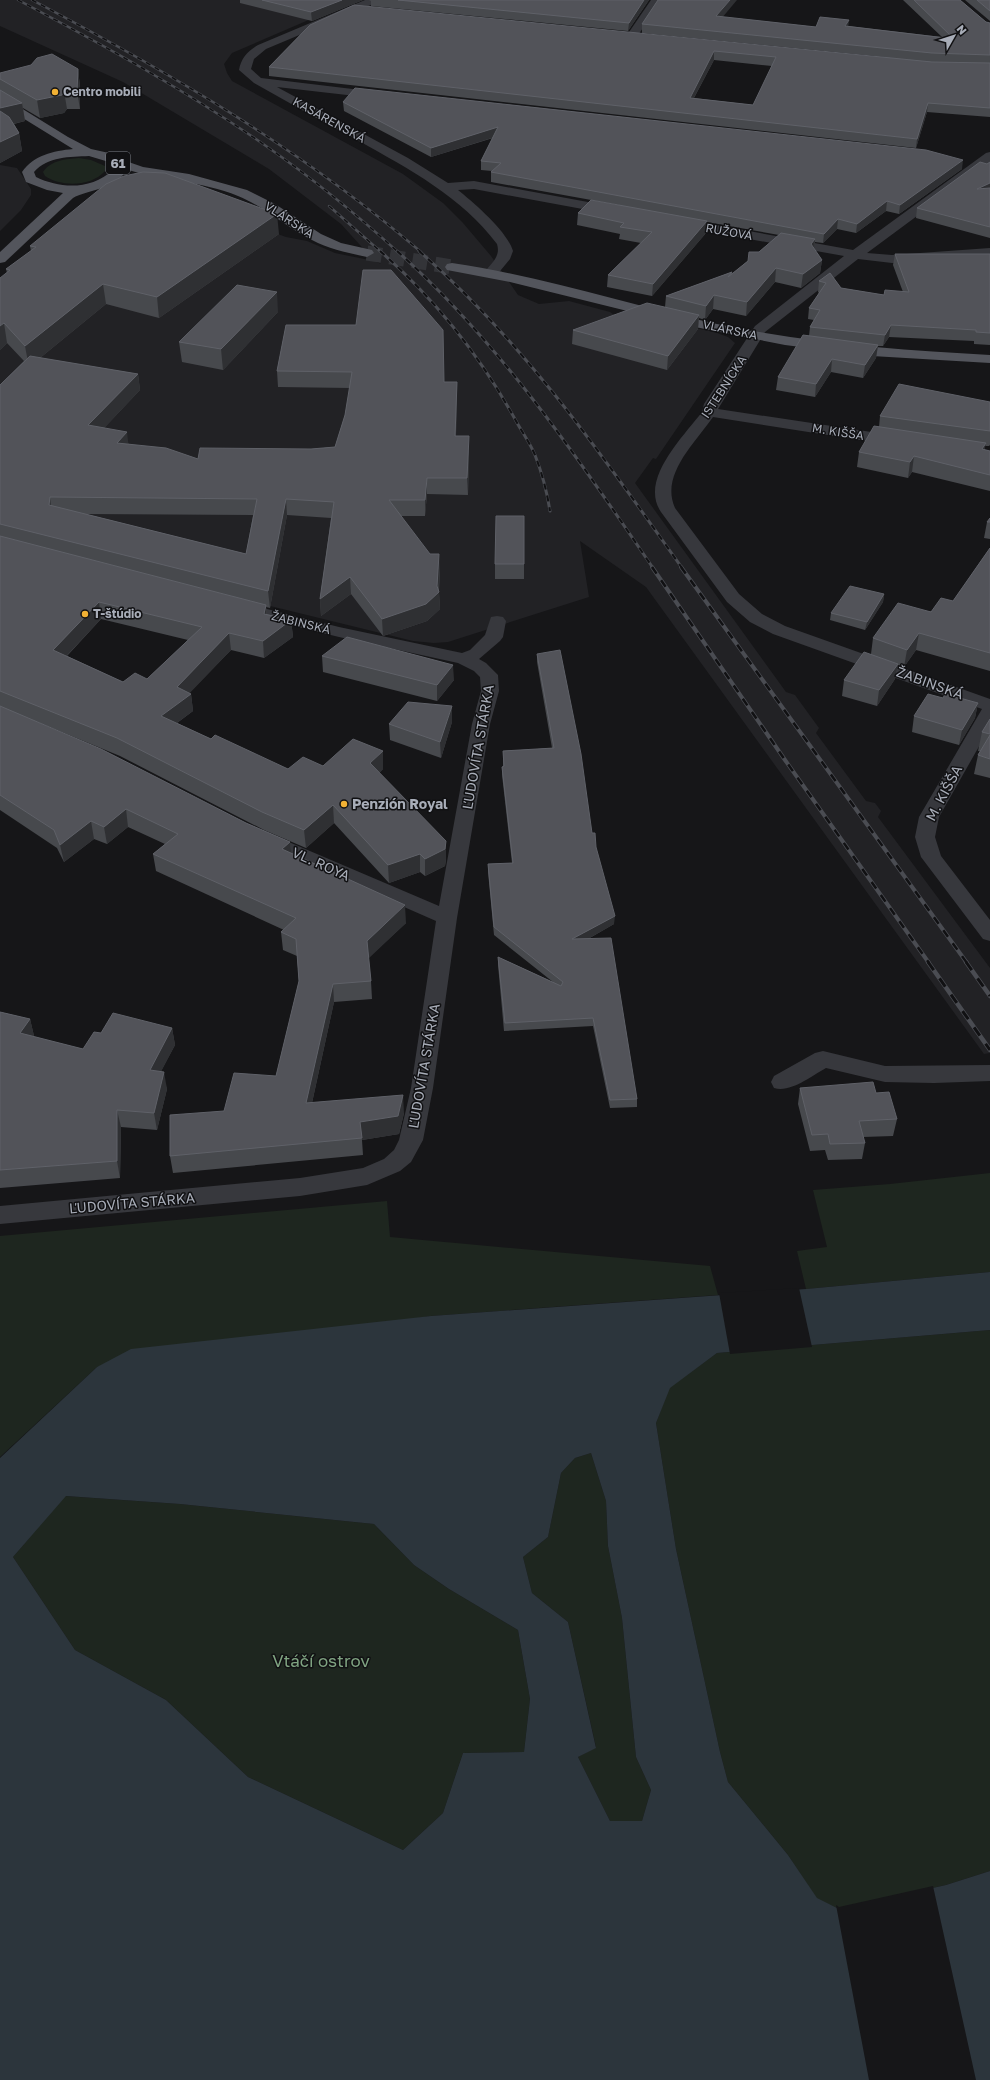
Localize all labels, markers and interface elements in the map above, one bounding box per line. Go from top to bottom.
north arrow [934,16,974,56]
text: N [954,22,970,37]
place label: Centro mobili [63,84,141,99]
marker: Centro mobili [50,87,60,97]
street label: KASÁRENSKÁ [290,93,368,146]
road number: 61 [106,152,130,174]
street label: VLÁRSKA [262,198,317,241]
street label: RUŽOVÁ [704,220,754,243]
street label: VLÁRSKA [701,316,759,343]
street label: ISTEBNÍCKA [698,353,749,421]
street label: M. KIŠŠA [811,420,865,443]
place label: T-štúdio [93,606,142,621]
street label: ŽABINSKÁ [270,608,332,637]
marker: T-štúdio [80,609,90,619]
street label: ŽABINSKÁ [894,662,967,703]
street label: ĽUDOVÍTA STÁRKA [458,683,497,811]
street label: M. KIŠŠA [922,761,966,824]
place label: Penzión Royal [352,795,448,812]
marker: Penzión Royal [339,799,349,809]
street label: VL. ROYA [290,843,353,884]
street label: ĽUDOVÍTA STÁRKA [404,1002,443,1130]
street label: ĽUDOVÍTA STÁRKA [68,1188,196,1216]
park label: Vtáčí ostrov [272,1650,370,1671]

